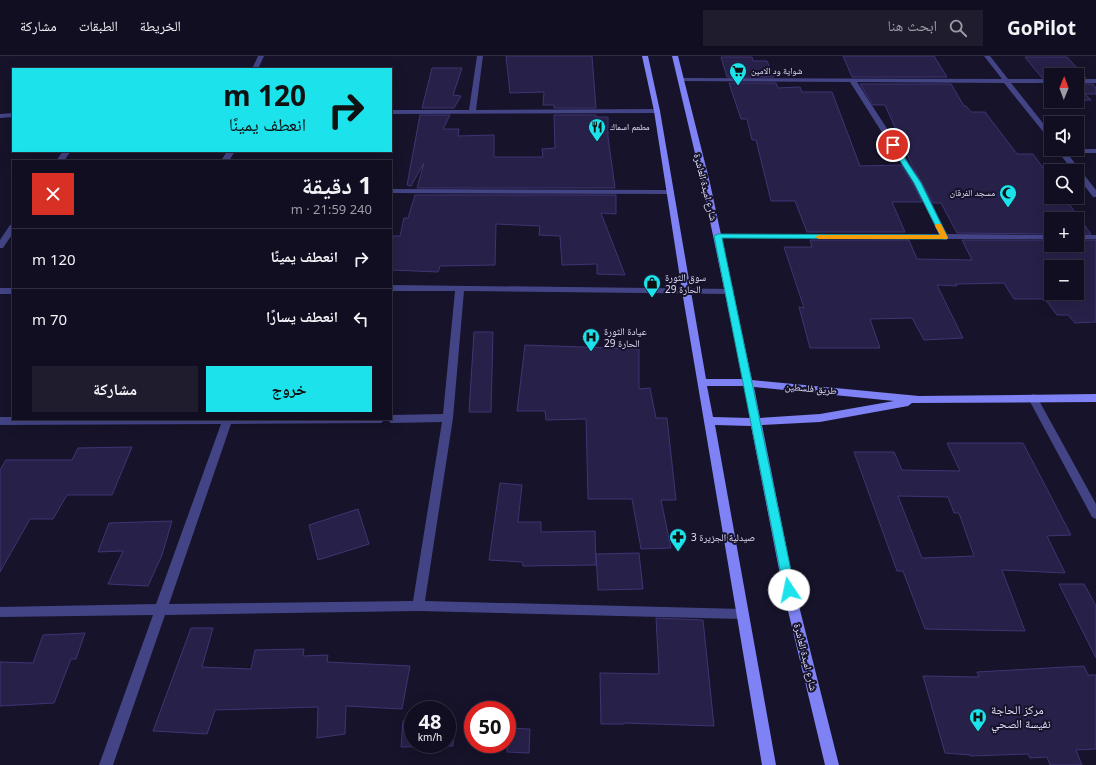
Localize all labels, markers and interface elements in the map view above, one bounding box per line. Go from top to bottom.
search box [703,10,983,46]
text: ابحث هنا [887,15,937,35]
text: GoPilot [1007,15,1076,41]
text: مشاركة [20,16,57,35]
text: الطبقات [79,16,118,35]
text: الخريطة [140,16,181,35]
icon: search [947,17,969,39]
supermarket icon: شواية ود الامين [728,61,748,86]
place label: شواية ود الامين [751,64,803,77]
north arrow [1044,68,1084,108]
map controls [1044,68,1084,300]
text: 120 m [223,76,306,114]
icon: right [320,84,372,136]
text: انعطف يمينًا [229,112,306,136]
button: sound [1044,116,1084,156]
restaurant icon: مطعم اسماك [587,117,607,142]
place label: مطعم اسماك [610,120,650,133]
pin [876,128,910,162]
icon: arrive [882,134,904,156]
street label: شارع امبدة العاشرة [691,152,721,222]
button: search [1044,164,1084,204]
text: 1 دقيقة [302,168,372,201]
button: close [32,173,74,215]
mosque icon: مسجد الفرقان [998,183,1018,208]
place label: مسجد الفرقان [950,186,995,199]
text: 240 m · 21:59 [291,200,372,218]
button: + [1044,212,1084,252]
text: انعطف يمينًا [270,246,338,266]
icon: right [350,248,372,270]
text: 120 m [32,249,76,269]
button: − [1044,260,1084,300]
place label: سوق الثورة الحارة 29 [665,270,706,296]
shop icon: سوق الثورة الحارة 29 [642,273,662,298]
text: انعطف يسارًا [266,306,338,326]
icon: left [350,308,372,330]
text: 70 m [32,309,67,329]
place label: عيادة الثورة الحارة 29 [604,324,647,350]
hospital icon: عيادة الثورة الحارة 29 [581,327,601,352]
button: مشاركة [32,366,198,412]
button: خروج [206,366,372,412]
street label: طريق فلسطين [784,379,838,397]
pharmacy icon: صيدلية الجزيرة 3 [668,527,688,552]
place label: صيدلية الجزيرة 3 [691,530,755,544]
position arrow [768,569,810,611]
street label: شارع امبدة العاشرة [791,622,821,692]
speed limit sign: 50 [464,701,516,753]
place label: مركز الحاجة نفيسة الصحي [991,701,1051,734]
hospital icon: مركز الحاجة نفيسة الصحي [968,707,988,732]
text: 48 [419,708,441,735]
text: km/h [418,730,442,744]

